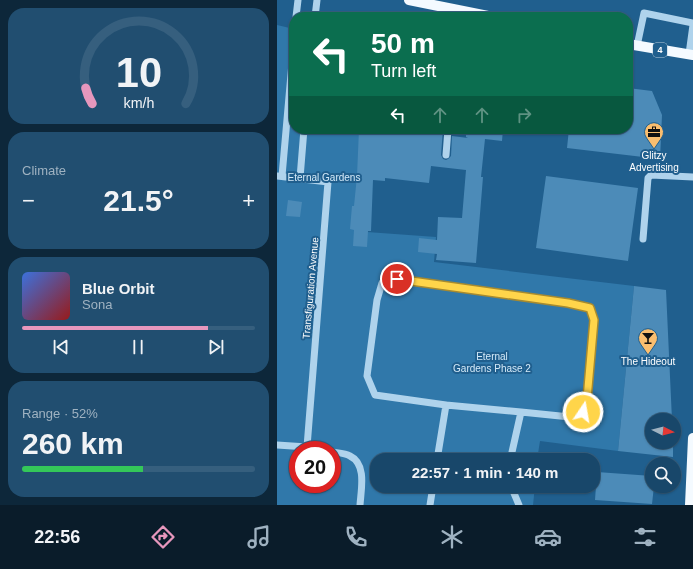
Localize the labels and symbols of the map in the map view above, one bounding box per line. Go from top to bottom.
road number: 4 [653,43,667,57]
office icon: Glitzy Advertising [643,121,665,149]
place label: Glitzy Advertising [629,150,679,173]
park label: Eternal Gardens [288,172,360,183]
street label: Transfiguration Avenue [301,236,320,339]
pin [380,262,414,296]
bar icon: The Hideout [637,327,659,355]
park label: Eternal Gardens Phase 2 [453,351,531,374]
place label: The Hideout [621,356,675,367]
position arrow [562,391,604,433]
north arrow [645,413,681,449]
speed limit sign: 20 [289,441,341,493]

